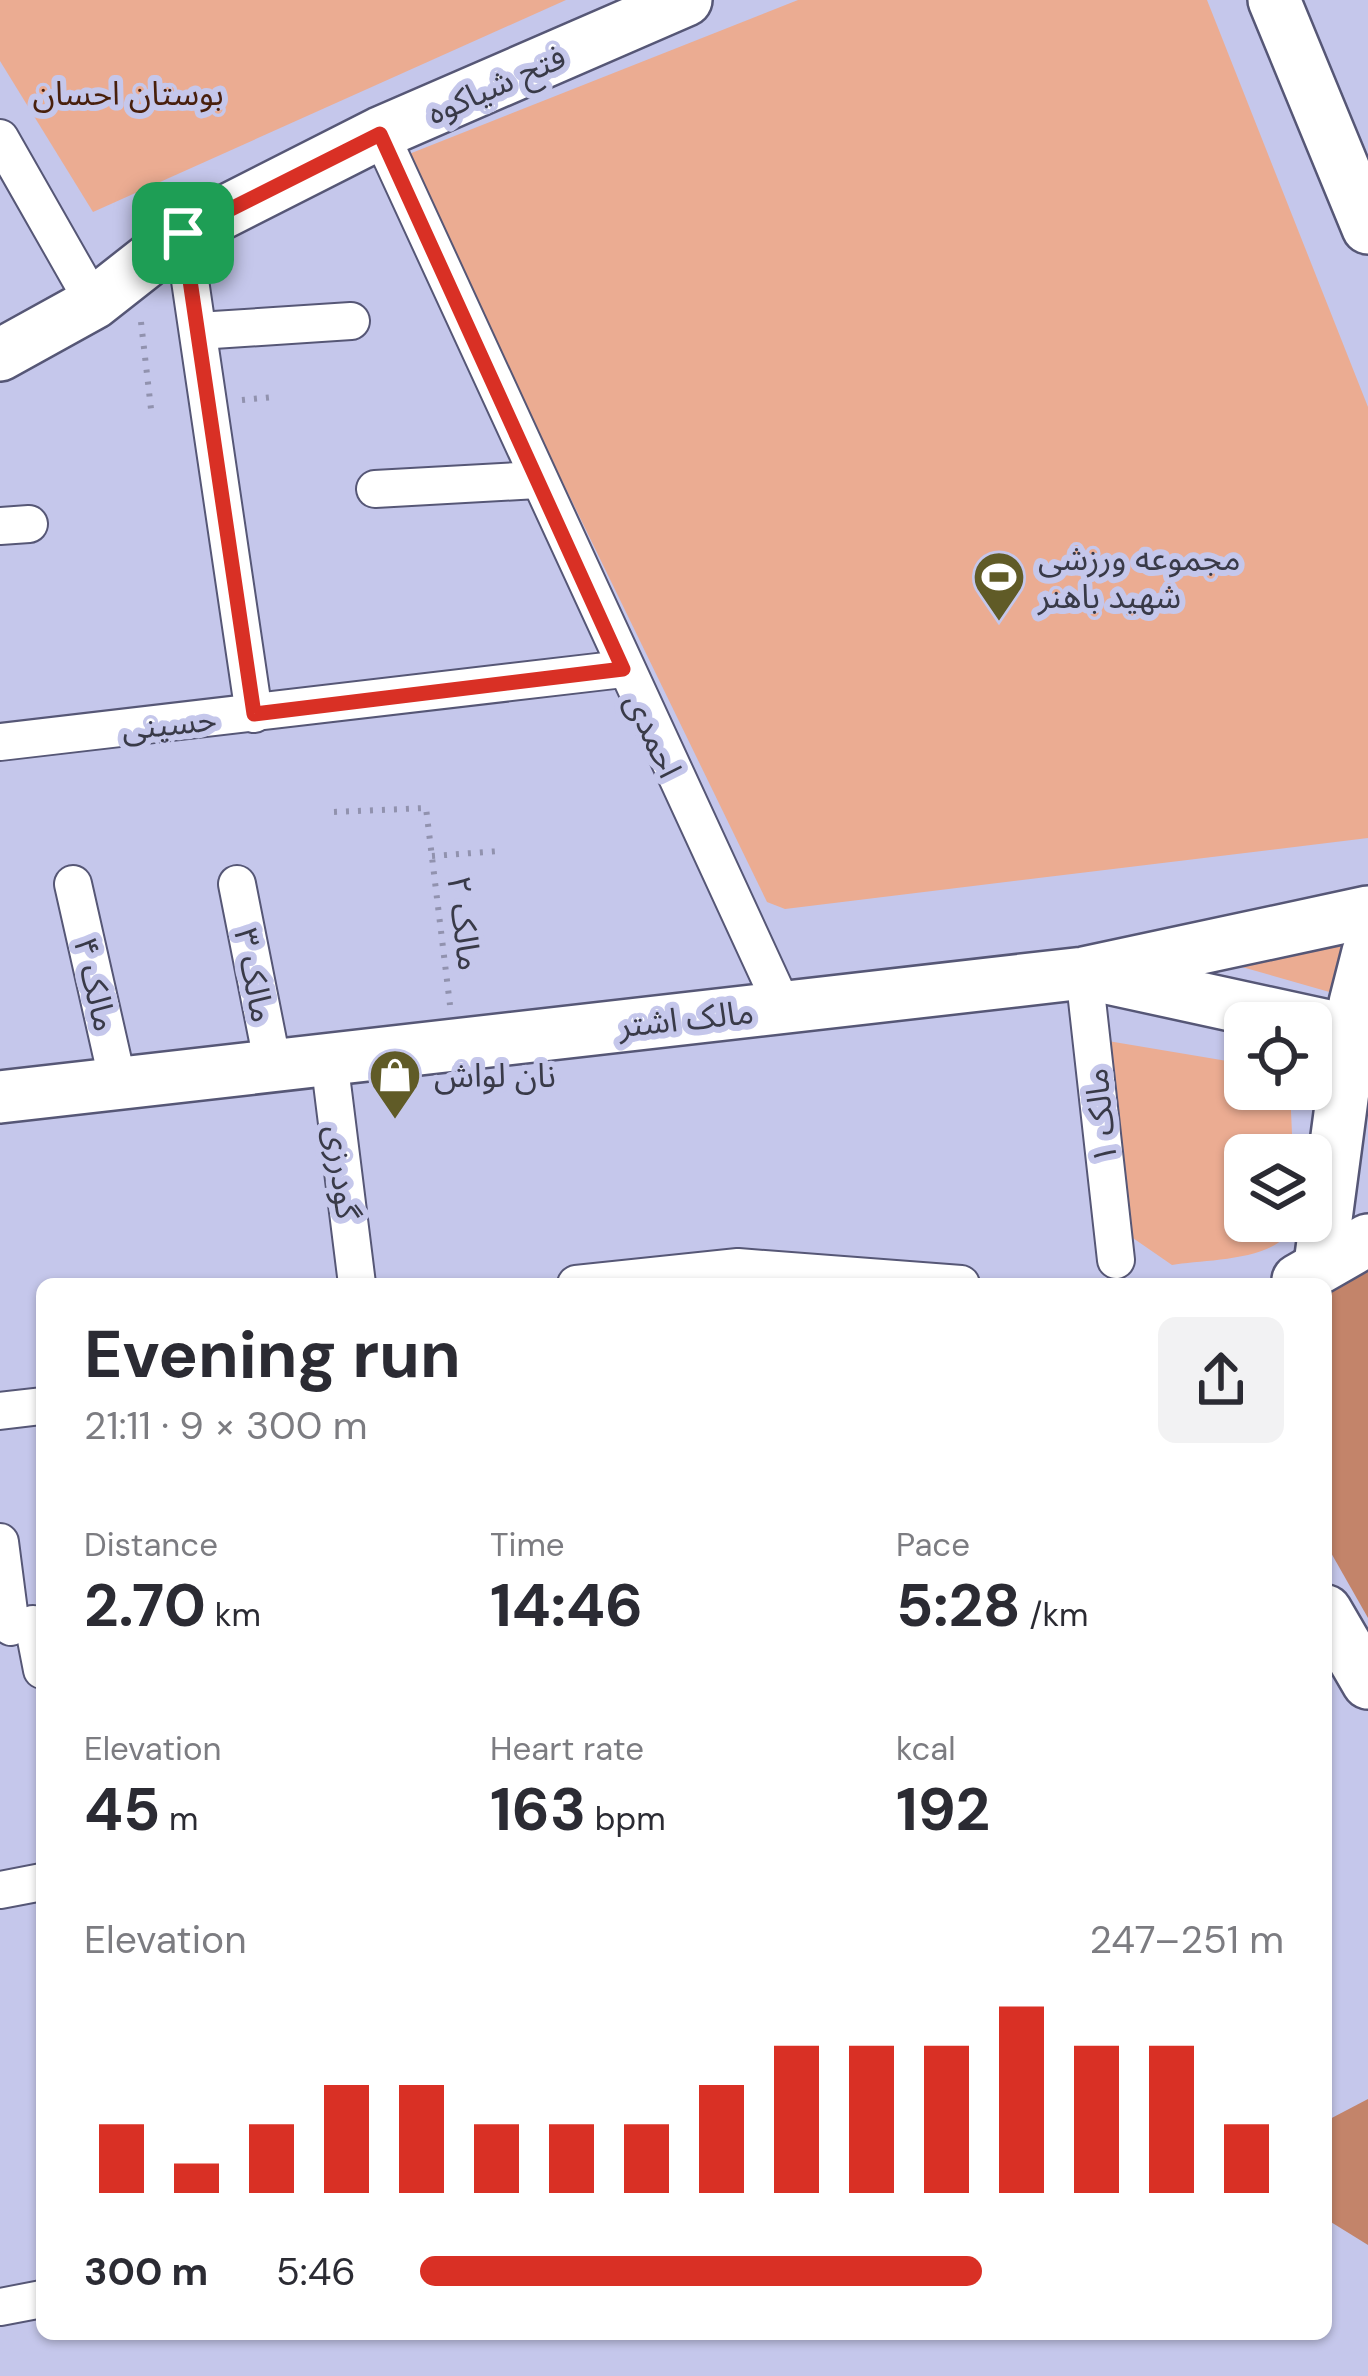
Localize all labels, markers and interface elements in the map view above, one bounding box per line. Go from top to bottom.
street label: فتح شیاکوه [420,35,574,137]
park label: بوستان احسان [32,72,224,115]
pin [132,182,234,284]
icon: arrive [150,200,216,266]
place label: مجموعه ورزشی شهید باهنر [1037,537,1241,618]
sports icon: مجموعه ورزشی شهید باهنر [971,549,1027,623]
street label: احمدی [615,686,692,785]
street label: حسینی [119,697,219,750]
street label: مالک ۲ [437,873,492,973]
street label: مالک ۳ [224,924,285,1026]
street label: مالک ۴ [64,933,127,1035]
street label: مالک اشتر [615,990,756,1047]
map controls [1224,1002,1332,1242]
button: locate [1224,1002,1332,1110]
shop icon: نان لواش [367,1047,423,1121]
place label: نان لواش [434,1054,556,1097]
street label: مالک ۱ [1074,1066,1127,1166]
street label: گودرزی [315,1123,370,1222]
button: layers [1224,1134,1332,1242]
text: Evening run [84,1312,461,1397]
button: share [1158,1317,1284,1443]
text: 21:11 · 9 × 300 m [84,1400,368,1451]
text: Distance [84,1523,218,1566]
text: Time [490,1523,565,1566]
text: Pace [896,1523,970,1566]
text: 2.70 [84,1566,206,1645]
text: 14:46 [490,1566,643,1645]
text: 5:28 [896,1566,1021,1645]
text: km [206,1593,261,1636]
text: /km [1021,1593,1089,1636]
text: Elevation [84,1727,222,1770]
text: Heart rate [490,1727,644,1770]
text: kcal [896,1727,956,1770]
text: 45 [84,1770,160,1849]
text: 163 [490,1770,586,1849]
text: 192 [896,1770,990,1849]
text: m [160,1797,199,1840]
text: bpm [586,1797,666,1840]
text: Elevation [84,1914,247,1965]
text: 247–251 m [1089,1914,1284,1965]
text: 300 m [84,2246,208,2297]
text: 5:46 [276,2246,356,2297]

